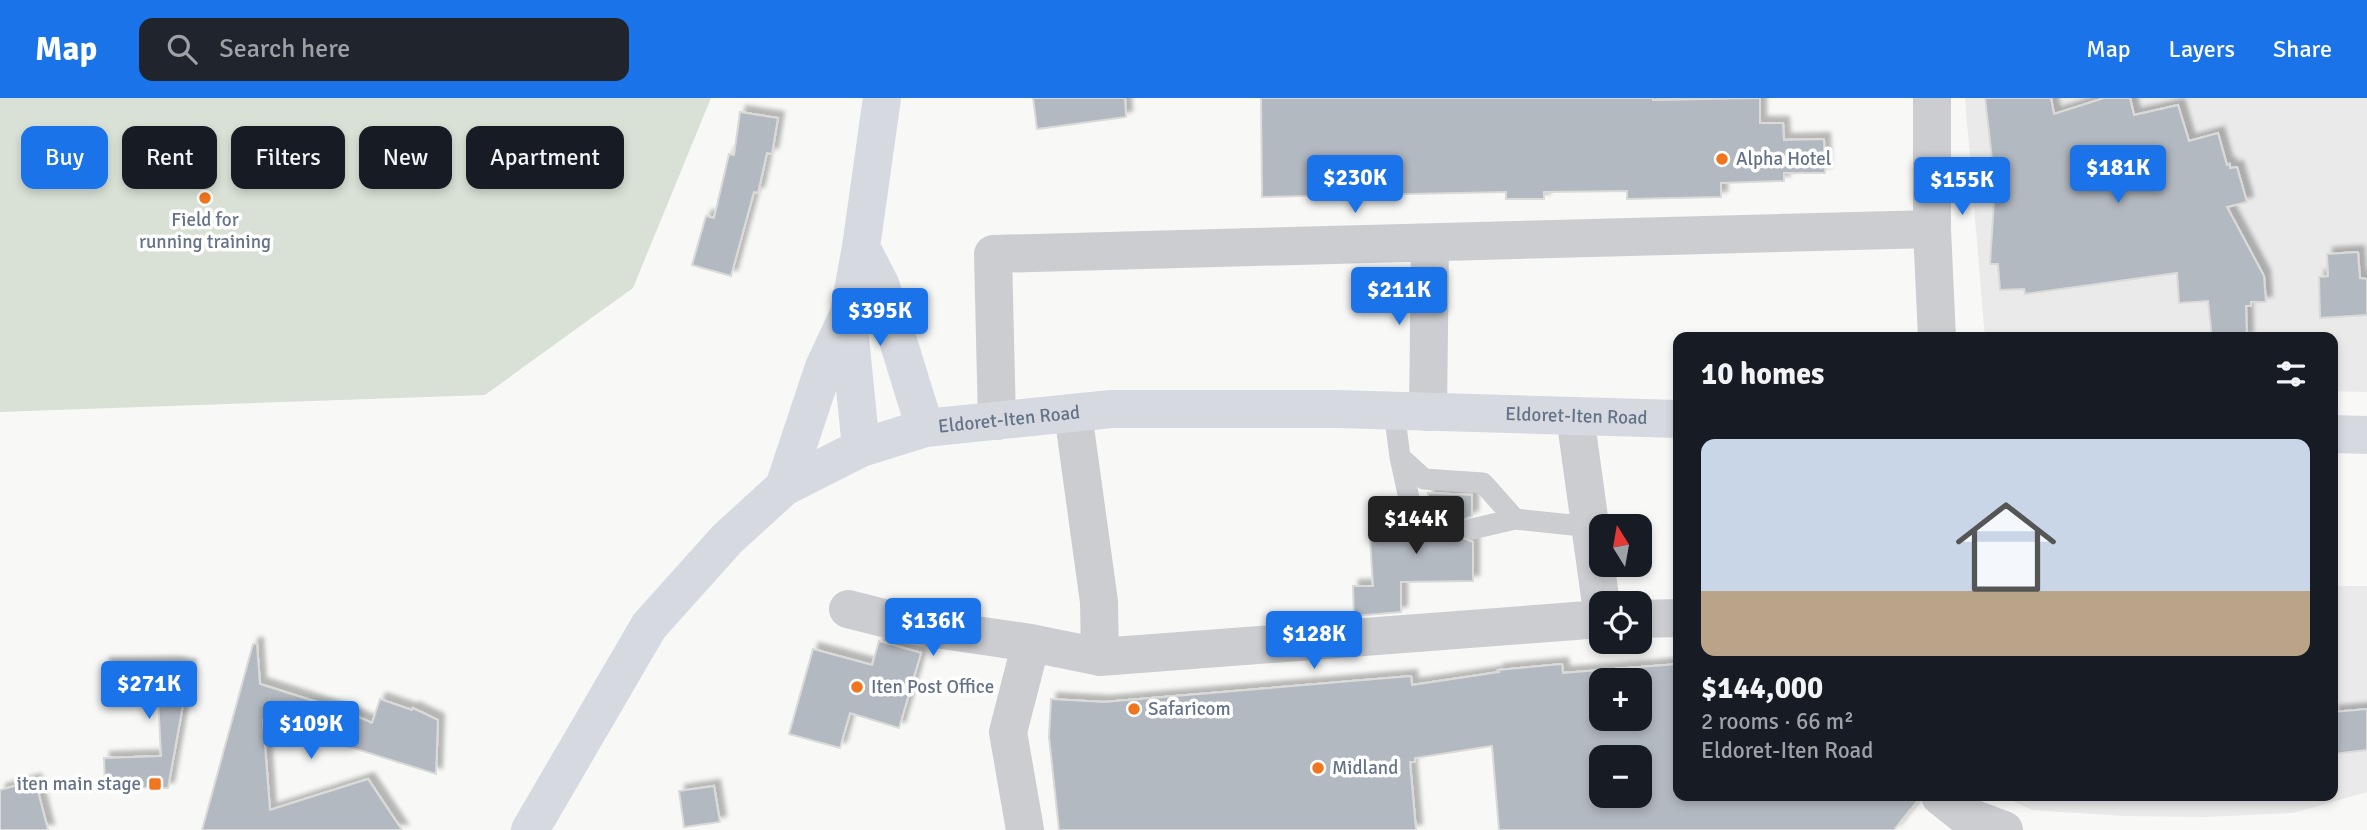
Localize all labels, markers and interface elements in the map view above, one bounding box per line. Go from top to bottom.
search box [139,18,629,81]
text: Map [35,29,97,70]
icon: search [163,30,201,68]
text: Search here [219,33,350,65]
text: Map [2086,34,2131,64]
text: Layers [2169,34,2235,64]
text: Share [2273,34,2332,64]
chip: Buy [21,126,108,189]
chip: Rent [122,126,217,189]
chip: Filters [231,126,345,189]
chip: New [359,126,452,189]
chip: Apartment [466,126,624,189]
pin: $181K [2069,146,2167,205]
place label: Alpha Hotel [1736,147,1831,171]
marker: Alpha Hotel [1714,151,1730,167]
text: $181K [2086,153,2150,182]
pin: $230K [1306,156,1404,215]
pin: $155K [1913,158,2011,217]
text: $230K [1323,163,1387,192]
text: $155K [1930,165,1994,194]
marker: Field for running training [197,190,213,206]
place label: Field for running training [139,208,271,254]
pin: $211K [1350,268,1448,327]
text: $211K [1367,275,1431,304]
pin: $395K [831,288,929,348]
text: $395K [848,296,912,325]
icon: filters [2272,355,2310,393]
text: 10 homes [1701,356,1824,393]
street label: Eldoret-Iten Road [937,400,1081,439]
street label: Eldoret-Iten Road [1505,402,1648,430]
icon: home [1943,484,2069,610]
pin: $144K [1367,496,1465,556]
text: $144K [1384,504,1448,533]
north arrow [1589,514,1652,578]
map controls [1589,514,1652,808]
button: locate [1589,591,1652,654]
pin: $136K [884,598,982,658]
text: $136K [901,606,965,635]
pin: $128K [1265,612,1363,671]
text: $128K [1282,619,1346,648]
pin: $271K [100,662,198,721]
button: + [1589,668,1652,731]
text: $271K [117,669,181,698]
text: $144,000 [1701,670,1823,707]
place label: Iten Post Office [871,675,994,699]
marker: Iten Post Office [849,679,865,695]
place label: Safaricom [1148,697,1231,721]
marker: Safaricom [1126,701,1142,717]
pin: $109K [262,702,360,761]
text: 2 rooms · 66 m² [1701,707,1854,736]
text: $109K [279,709,343,738]
text: Eldoret-Iten Road [1701,736,1873,765]
button: − [1589,745,1652,808]
place label: Midland [1332,756,1398,780]
marker: Midland [1310,760,1326,776]
place label: iten main stage [17,772,141,796]
marker: iten main stage [147,776,163,792]

